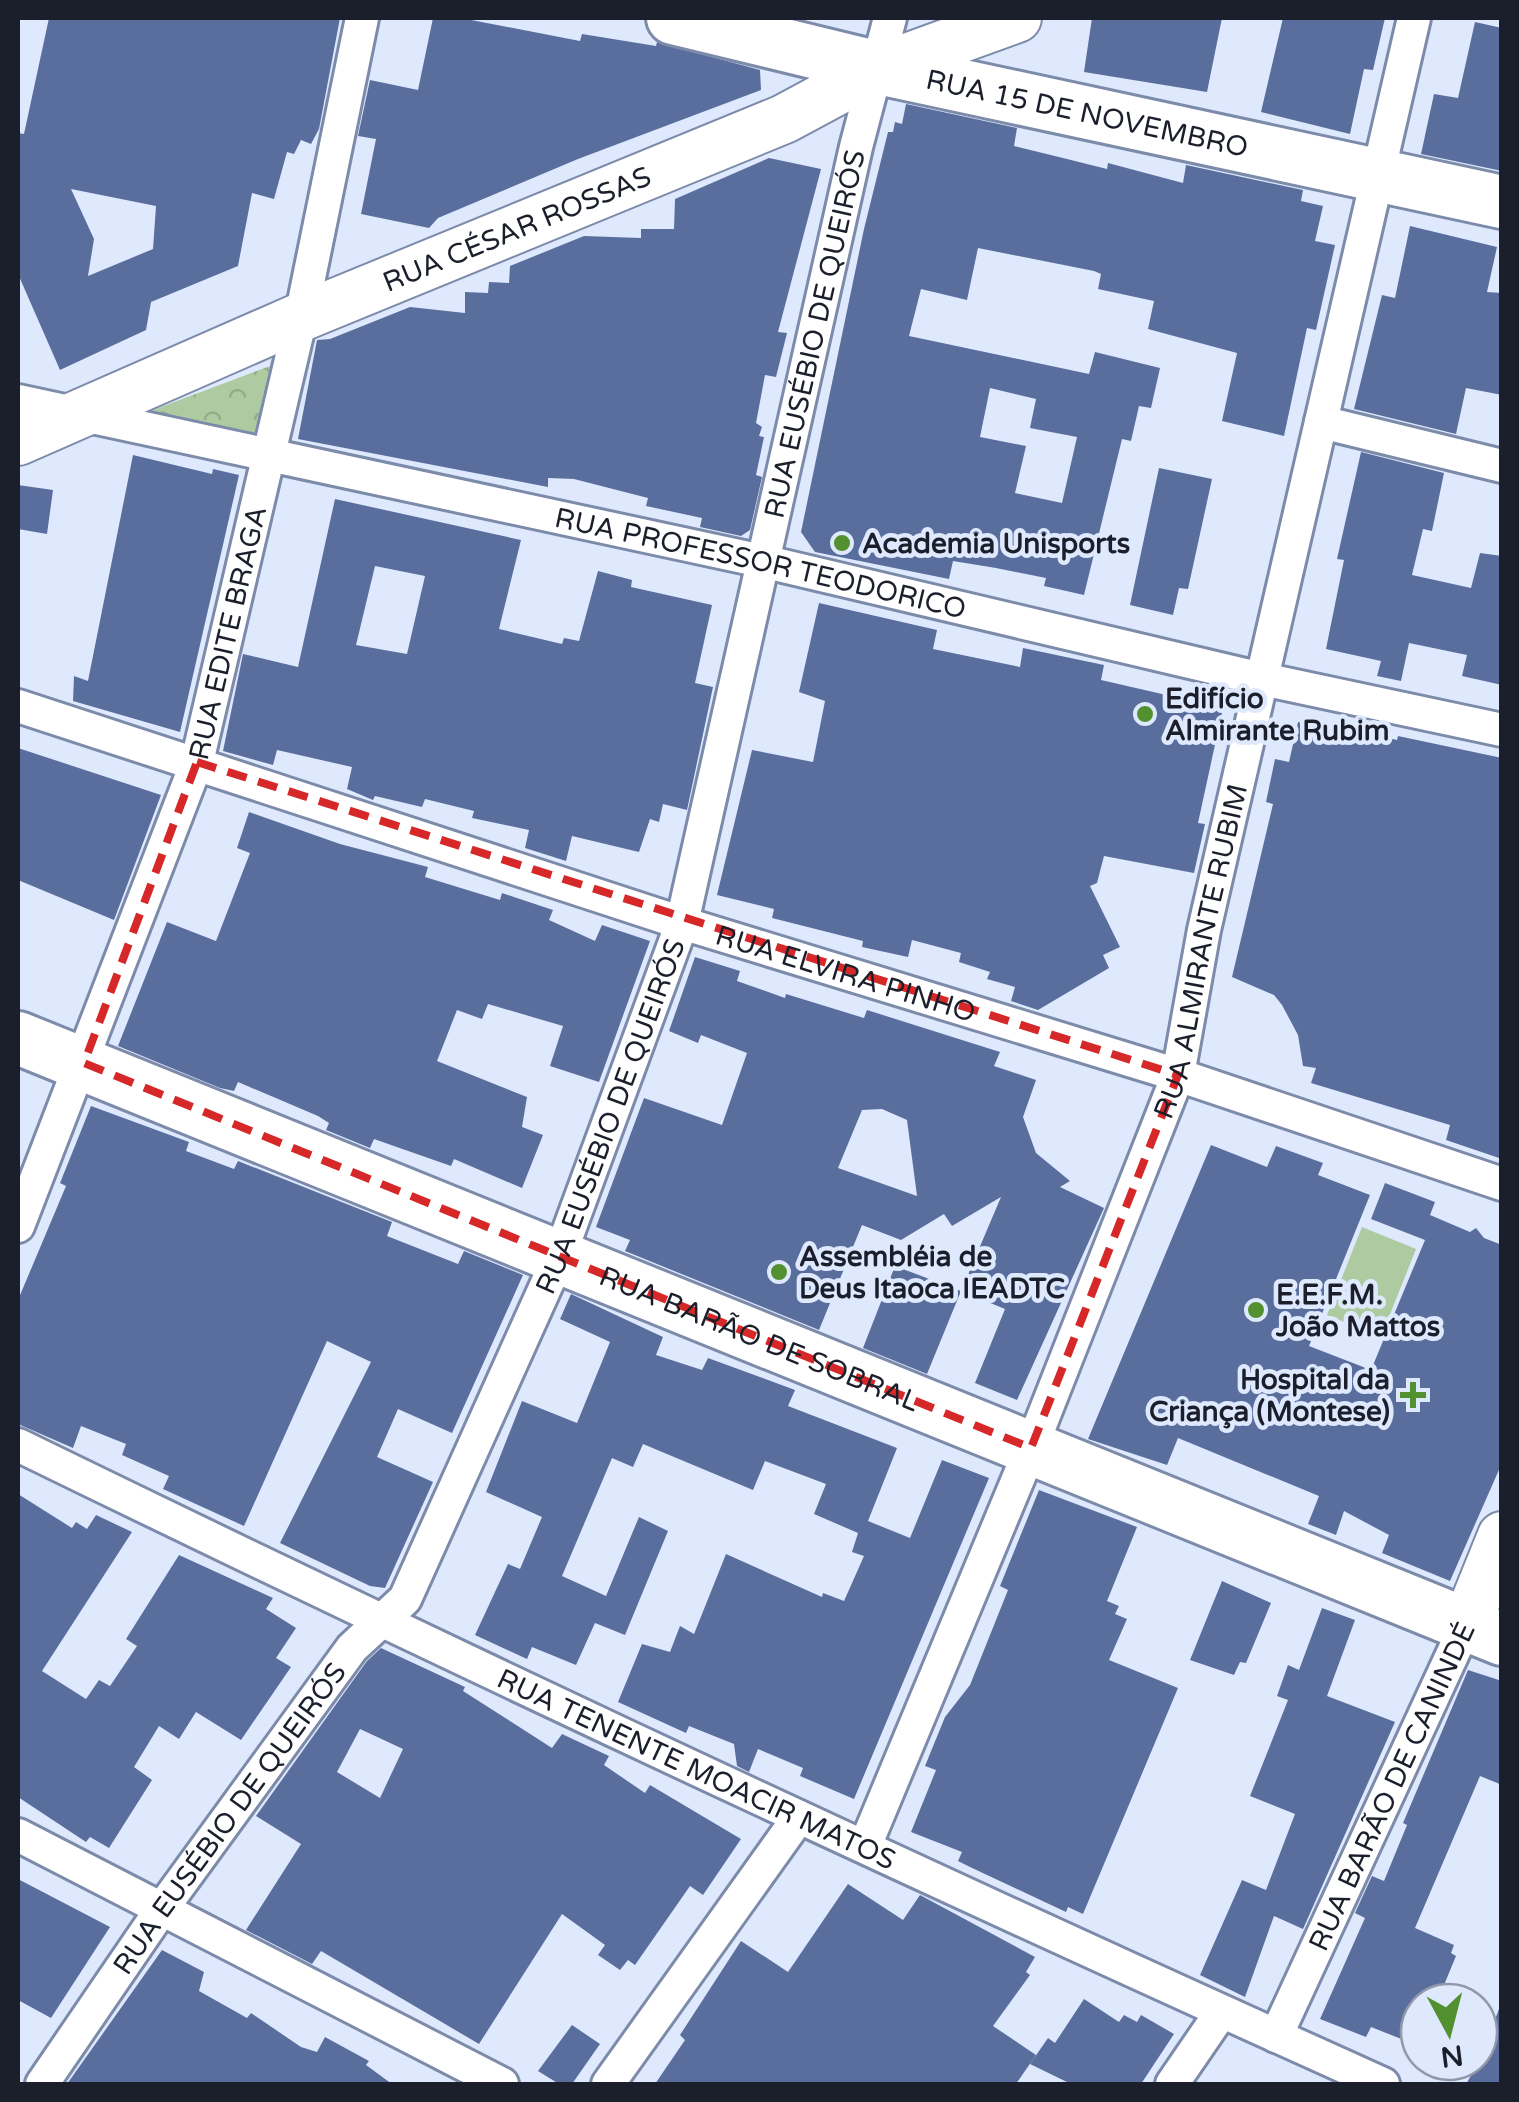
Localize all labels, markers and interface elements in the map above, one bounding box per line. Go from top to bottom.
street label: RUA 15 DE NOVEMBRO [923,63,1251,165]
street label: RUA EUSÉBIO DE QUEIRÓS [757,147,873,521]
street label: RUA CÉSAR ROSSAS [378,159,656,300]
street label: RUA PROFESSOR TEODORICO [552,501,969,627]
street label: RUA EDITE BRAGA [182,503,274,763]
place label: Academia Unisports [862,527,1130,561]
marker: Academia Unisports [831,532,853,554]
place label: Edifício Almirante Rubim [1165,682,1390,748]
marker: Edifício Almirante Rubim [1134,703,1156,725]
street label: RUA ALMIRANTE RUBIM [1147,781,1255,1124]
street label: RUA ELVIRA PINHO [712,918,980,1030]
street label: RUA EUSÉBIO DE QUEIRÓS [529,934,693,1299]
place label: Assembléia de Deus Itaoca IEADTC [799,1240,1065,1306]
street label: RUA BARÃO DE SOBRAL [594,1259,924,1419]
marker: Assembléia de Deus Itaoca IEADTC [768,1261,790,1283]
place label: E.E.F.M. João Mattos [1275,1278,1440,1344]
marker: E.E.F.M. João Mattos [1245,1299,1267,1321]
place label: Hospital da Criança (Montese) [1149,1363,1390,1429]
marker: Hospital da Criança (Montese) [1400,1382,1426,1408]
street label: RUA BARÃO DE CANINDÉ [1302,1617,1483,1956]
street label: RUA EUSÉBIO DE QUEIRÓS [106,1656,354,1981]
street label: RUA TENENTE MOACIR MATOS [492,1662,901,1877]
north arrow [1399,1982,1499,2082]
text: N [1439,2038,1465,2074]

